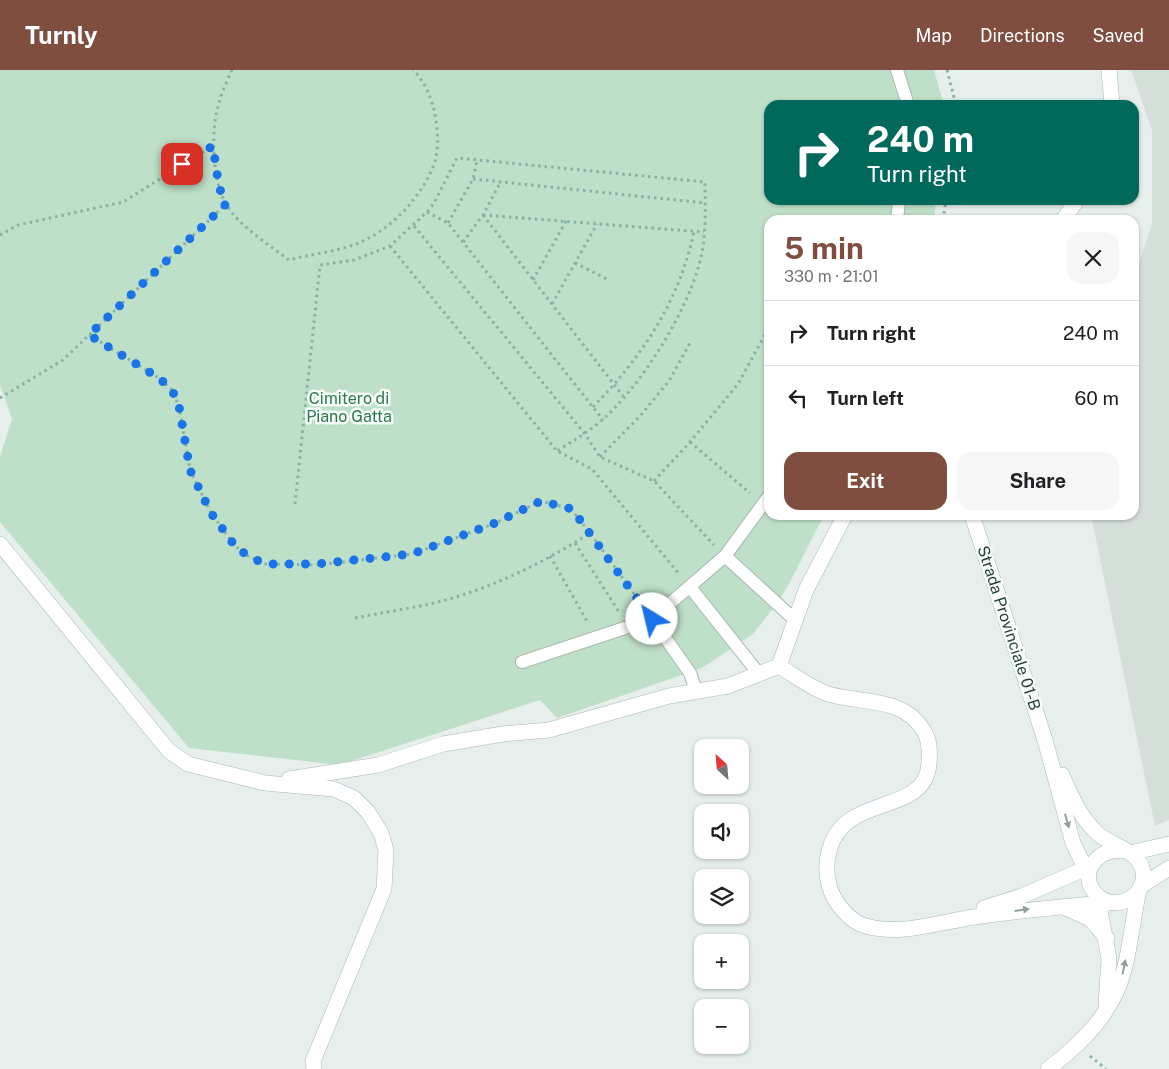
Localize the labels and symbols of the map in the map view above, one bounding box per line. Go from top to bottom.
pin [161,143,203,185]
park label: Cimitero di Piano Gatta [306,389,392,426]
street label: Strada Provinciale 01-B [973,543,1045,713]
position arrow [625,592,677,644]
north arrow [694,739,749,794]
one-way arrow [1063,814,1071,829]
one-way arrow [1015,906,1031,914]
one-way arrow [1121,959,1129,975]

